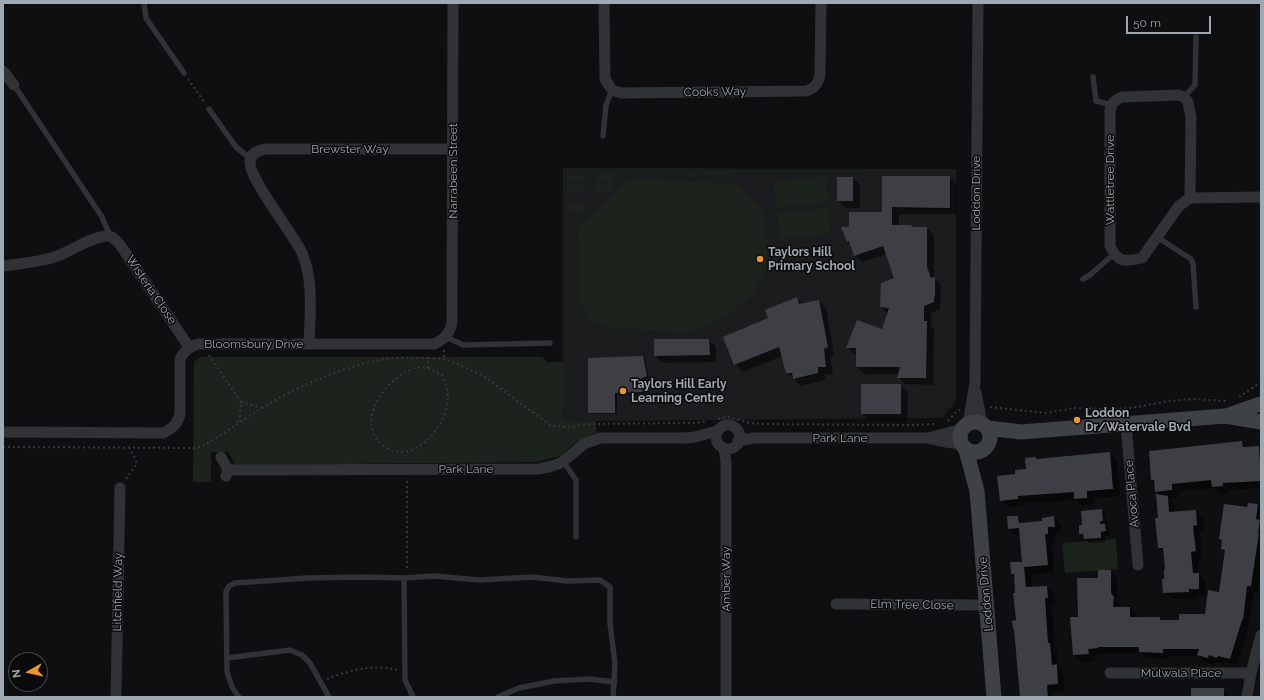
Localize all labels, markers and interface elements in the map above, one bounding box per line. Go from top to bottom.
scale bar [1128,8,1213,34]
text: 50 m [1133,16,1161,30]
street label: Cooks Way [684,84,746,100]
street label: Narrabeen Street [446,123,460,219]
street label: Wattletree Drive [1103,135,1117,225]
street label: Brewster Way [311,142,389,156]
street label: Loddon Drive [969,156,983,230]
place label: Taylors Hill Primary School [768,245,855,273]
street label: Wisteria Close [123,253,179,327]
marker: Taylors Hill Primary School [755,254,765,264]
street label: Bloomsbury Drive [204,337,304,351]
place label: Taylors Hill Early Learning Centre [631,377,726,405]
marker: Taylors Hill Early Learning Centre [618,386,628,396]
place label: Loddon Dr/Watervale Bvd [1085,406,1191,434]
marker: Loddon Dr/Watervale Bvd [1072,415,1082,425]
street label: Park Lane [812,431,868,445]
street label: Avoca Place [1122,459,1142,529]
street label: Park Lane [438,462,494,476]
street label: Amber Way [719,546,733,612]
street label: Litchfield Way [110,553,126,631]
street label: Loddon Drive [976,556,996,632]
street label: Elm Tree Close [870,597,954,613]
north arrow [8,652,48,692]
street label: Mulwala Place [1141,666,1221,680]
text: N [10,669,24,679]

